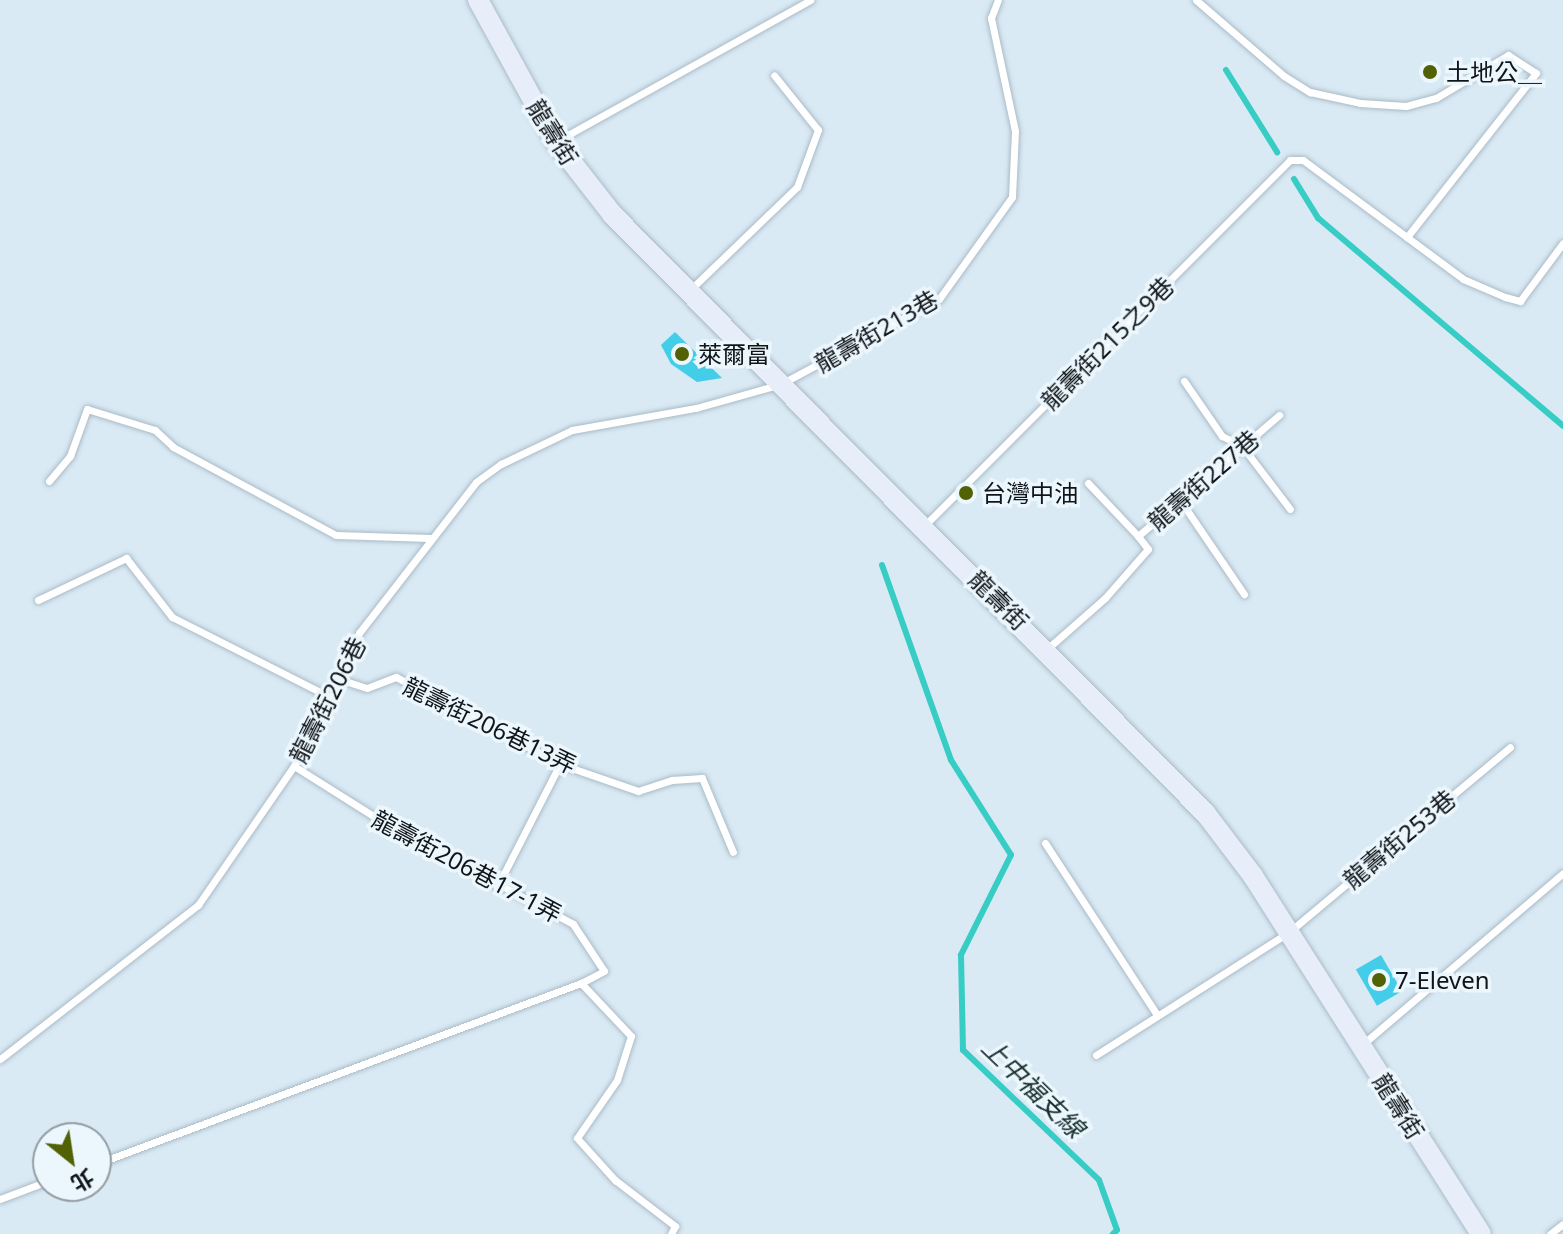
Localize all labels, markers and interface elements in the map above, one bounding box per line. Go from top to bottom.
place label: 土地公＿ [1446,58,1542,86]
marker: 土地公＿ [1421,63,1439,81]
street label: 龍壽街 [522,94,584,170]
street label: 龍壽街215之9巷 [1035,271,1179,415]
street label: 龍壽街213巷 [809,284,943,378]
place label: 萊爾富 [698,340,770,368]
marker: 萊爾富 [673,345,691,363]
street label: 龍壽街227巷 [1142,424,1264,536]
place label: 台灣中油 [982,479,1078,507]
marker: 台灣中油 [957,484,975,502]
street label: 龍壽街 [963,564,1035,636]
street label: 龍壽街206巷 [283,632,371,768]
street label: 龍壽街206巷13弄 [399,671,581,779]
street label: 龍壽街253巷 [1337,784,1461,894]
street label: 龍壽街206巷17-1弄 [367,804,567,928]
place label: 7-Eleven [1395,966,1490,994]
marker: 7-Eleven [1370,971,1388,989]
water label: 上中福支線 [975,1032,1091,1144]
street label: 龍壽街 [1368,1068,1430,1144]
north arrow [32,1122,112,1202]
text: 北 [66,1163,100,1200]

